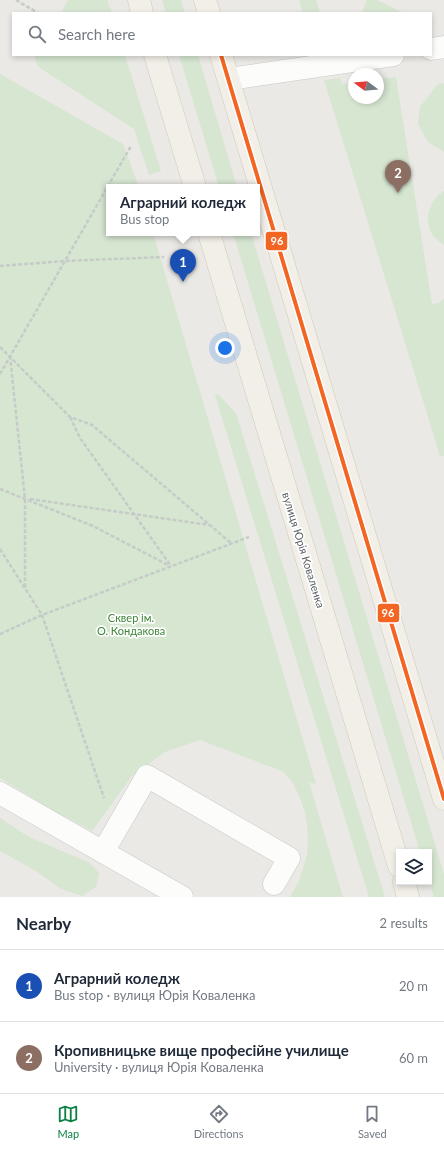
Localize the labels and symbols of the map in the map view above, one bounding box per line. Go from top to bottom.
north arrow [348,68,384,104]
pin: 2 [385,160,411,193]
line badge: 96 [265,231,288,251]
text: 96 [271,234,284,247]
pin: 1 [170,249,196,282]
your location [215,338,235,358]
street label: вулиця Юрія Коваленка [280,491,328,609]
line badge: 96 [377,603,400,623]
text: 96 [382,606,395,619]
park label: Сквер ім. О. Кондакова [97,611,165,637]

